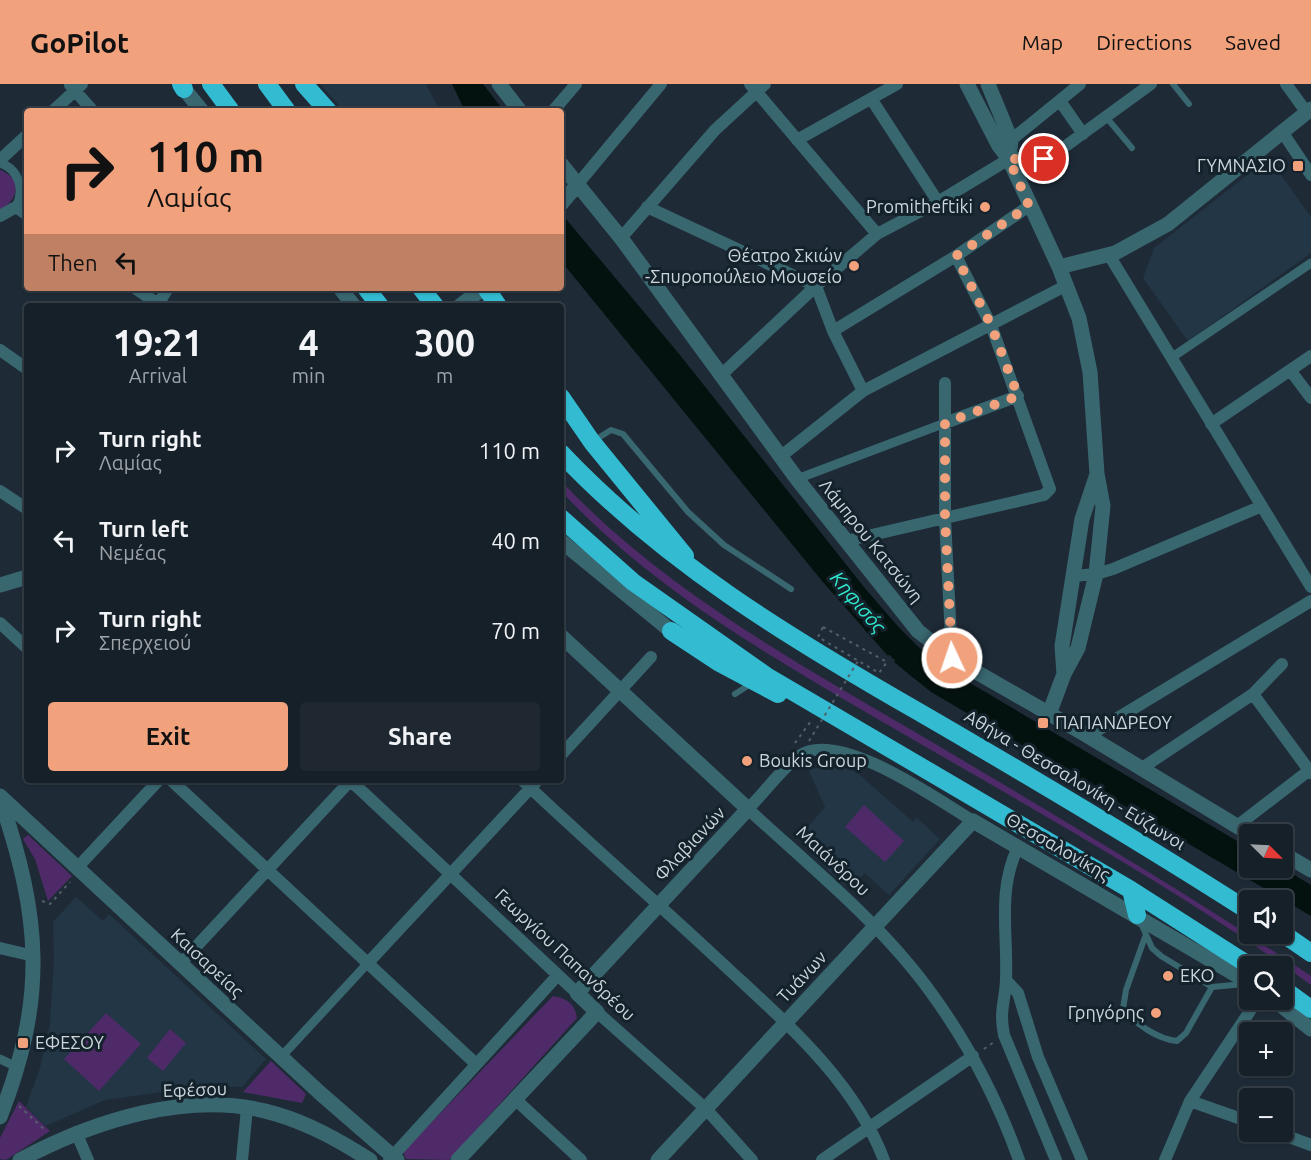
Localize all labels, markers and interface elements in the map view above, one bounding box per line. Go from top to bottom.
text: GoPilot [30,27,129,58]
text: Map [1022,30,1063,54]
text: Directions [1096,30,1192,54]
text: Saved [1225,30,1281,54]
icon: right [48,132,126,210]
text: 110 m [147,133,264,180]
pin [1018,133,1069,184]
icon: arrive [1027,142,1060,175]
place label: ΓΥΜΝΑΣΙΟ [1197,155,1286,175]
marker: ΓΥΜΝΑΣΙΟ [1291,159,1305,173]
text: Λαμίας [147,182,231,212]
place label: Promitheftiki [866,196,973,216]
marker: Promitheftiki [978,200,992,214]
place label: Θέατρο Σκιών -Σπυροπούλειο Μουσείο [645,245,842,286]
icon: left [110,246,143,279]
text: Then [48,250,98,275]
marker: Θέατρο Σκιών -Σπυροπούλειο Μουσείο [847,259,861,273]
text: 19:21 [113,322,203,363]
text: 4 [298,322,319,363]
text: 300 [414,322,475,363]
text: Arrival [129,364,187,387]
text: min [292,364,325,387]
text: m [436,364,453,387]
text: Turn right [99,426,201,451]
icon: right [48,434,81,467]
text: 110 m [479,438,540,463]
text: Λαμίας [99,451,162,474]
street label: Λάμπρου Κατσώνη [816,475,928,606]
text: Turn left [99,516,189,541]
icon: left [48,524,81,557]
text: 40 m [491,528,540,553]
text: Νεμέας [99,541,166,564]
water label: Κηφισός [826,566,892,638]
text: Turn right [99,606,201,631]
icon: right [48,614,81,647]
text: 70 m [491,618,540,643]
position arrow [920,626,984,690]
text: Σπερχειού [99,631,191,654]
button: Exit [48,702,288,771]
button: Share [300,702,540,771]
street label: Αθήνα - Θεσσαλονίκη - Εύζωνοι [961,705,1190,854]
place label: ΠΑΠΑΝΔΡΕΟΥ [1055,712,1173,732]
marker: ΠΑΠΑΝΔΡΕΟΥ [1036,716,1050,730]
place label: Boukis Group [759,750,867,770]
marker: Boukis Group [740,754,754,768]
street label: Φλαβιανών [650,802,729,884]
street label: Θεσσαλονίκης [1003,808,1114,885]
street label: Μαιάνδρου [793,821,874,899]
north arrow [1239,824,1293,878]
map controls [1239,824,1293,1142]
street label: Γεωργίου Παπανδρέου [492,884,640,1024]
button: sound [1239,890,1293,944]
street label: Καισαρείας [167,924,248,1001]
street label: Τυάνων [772,946,830,1006]
button: search [1239,956,1293,1010]
place label: EKO [1180,965,1215,985]
marker: EKO [1161,969,1175,983]
place label: Γρηγόρης [1068,1002,1144,1023]
marker: Γρηγόρης [1149,1006,1163,1020]
button: + [1239,1022,1293,1076]
place label: ΕΦΕΣΟΥ [35,1032,104,1052]
marker: ΕΦΕΣΟΥ [16,1036,30,1050]
street label: Εφέσου [162,1078,227,1100]
button: − [1239,1088,1293,1142]

